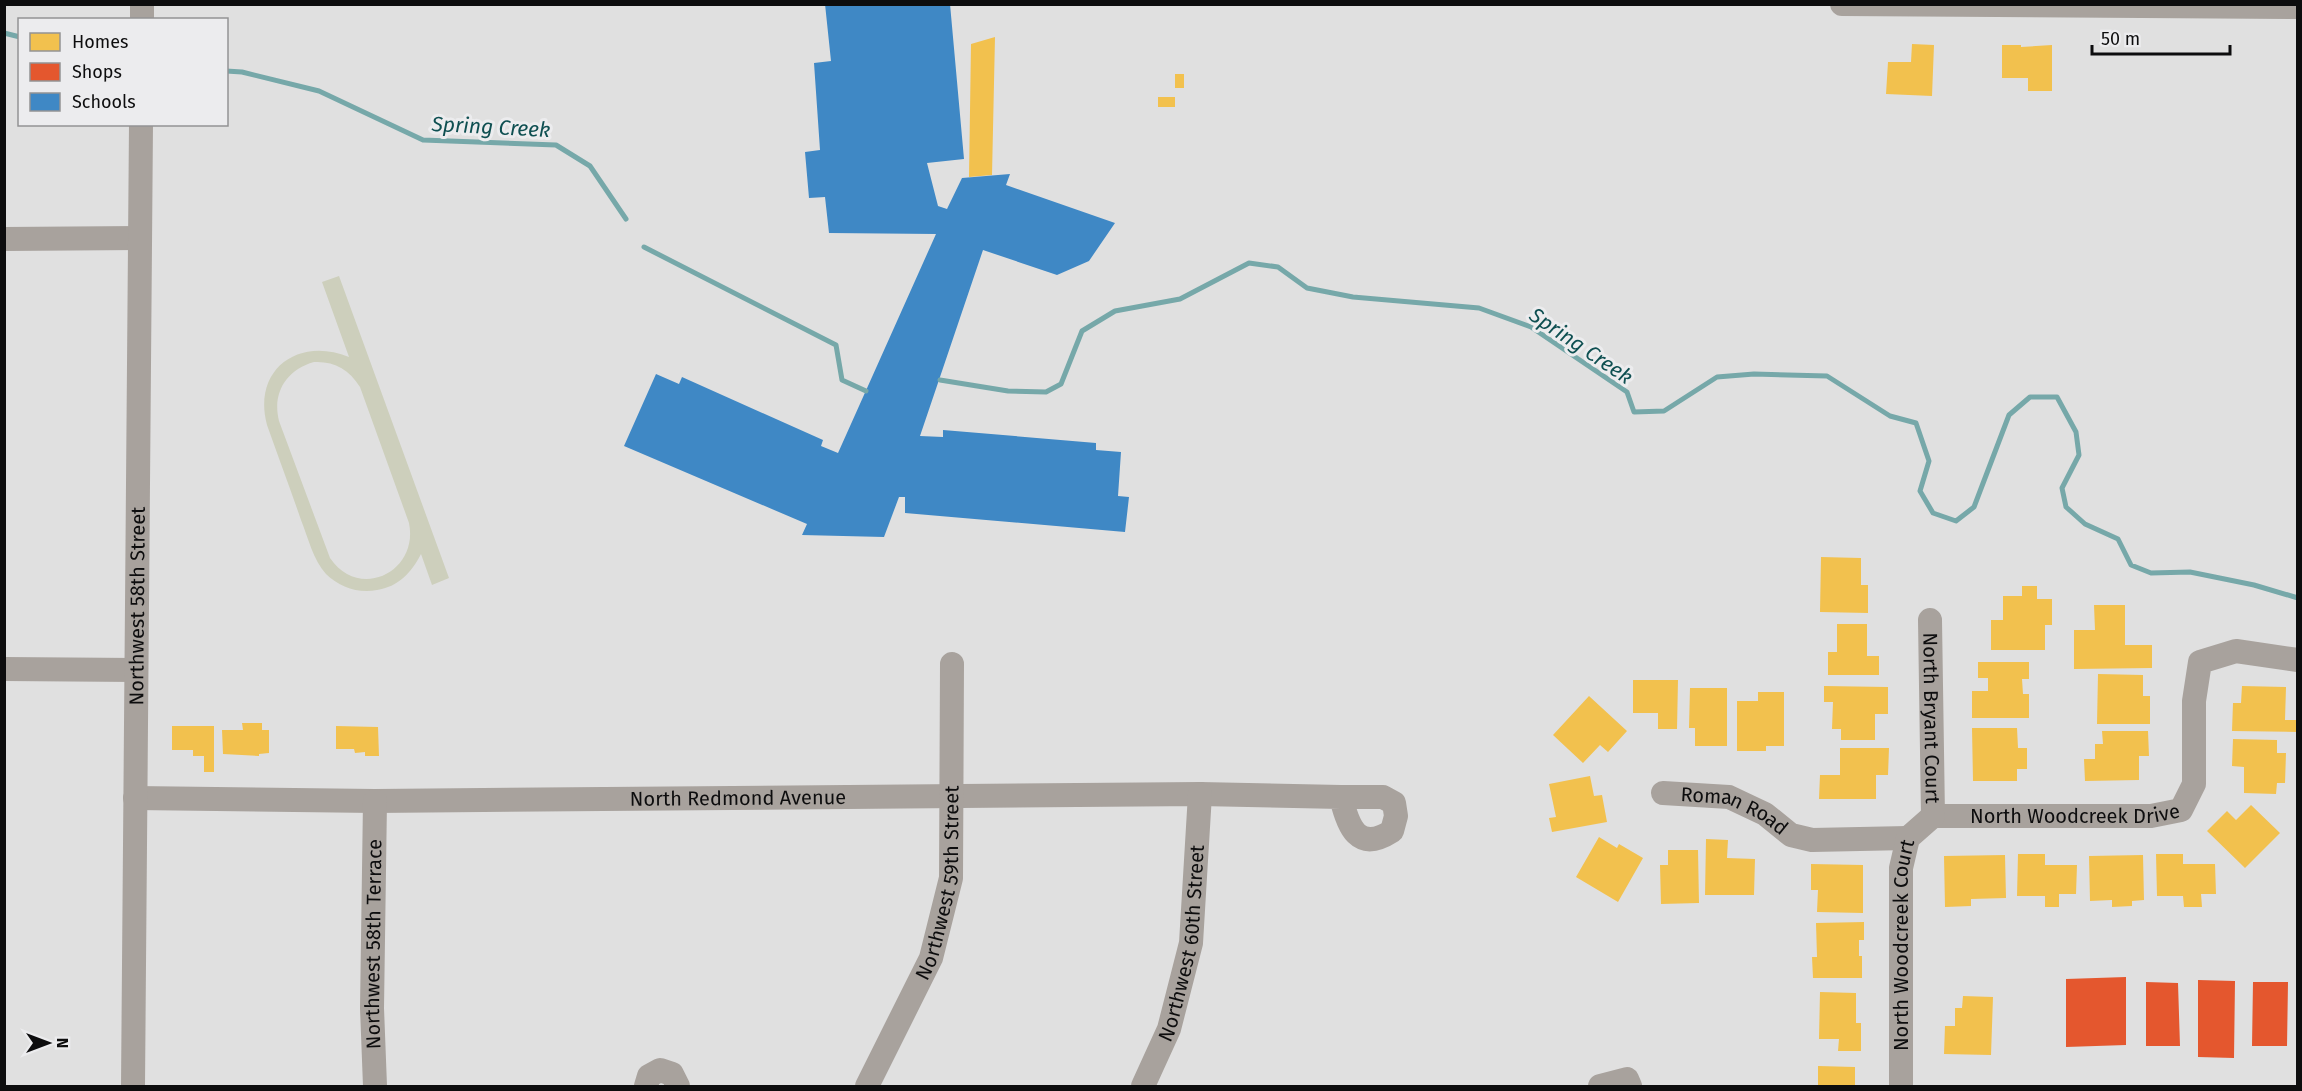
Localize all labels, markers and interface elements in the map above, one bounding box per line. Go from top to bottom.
legend [18,18,228,126]
scale bar [2092,18,2230,56]
text: 50 m [2101,28,2140,50]
text: Homes [72,31,128,53]
text: Shops [72,61,122,83]
text: Schools [72,91,136,113]
water label: Spring Creek [430,111,551,143]
water label: Spring Creek [1524,301,1638,390]
street label: Northwest 58th Street [124,506,150,706]
street label: North Bryant Court [1918,632,1945,804]
street label: Roman Road [1680,782,1793,840]
street label: North Redmond Avenue [630,785,846,811]
street label: Northwest 59th Street [910,785,964,984]
street label: North Woodcreek Drive [1970,799,2182,828]
street label: North Woodcreek Court [1889,836,1919,1051]
street label: Northwest 58th Terrace [360,839,386,1050]
street label: Northwest 60th Street [1153,843,1209,1045]
north arrow [18,1013,78,1073]
text: N [53,1038,72,1048]

